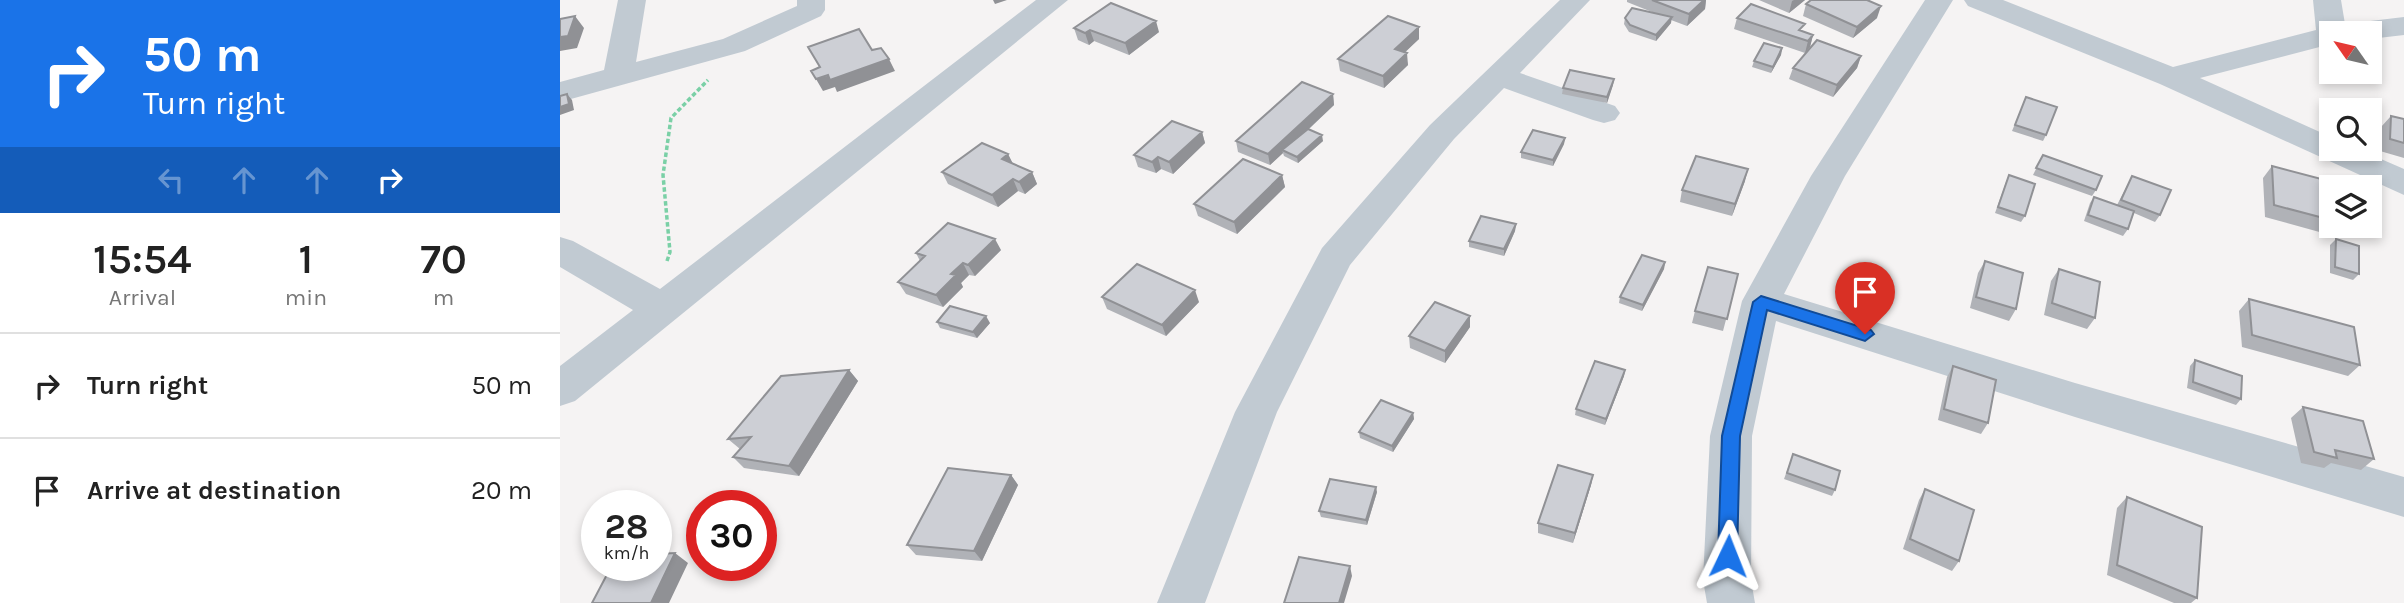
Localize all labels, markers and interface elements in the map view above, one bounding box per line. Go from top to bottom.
north arrow [2319,21,2382,84]
map controls [2319,21,2382,238]
text: 50 m [143,26,261,83]
icon: right [28,28,119,119]
text: Turn right [143,85,285,122]
button: search [2319,98,2382,161]
icon: left [152,161,190,199]
icon: ahead [225,161,263,199]
icon: ahead [298,161,336,199]
icon: right [371,161,409,199]
button: layers [2319,175,2382,238]
text: 15:54 [93,234,192,284]
text: 1 [299,234,313,284]
text: 70 [420,234,467,284]
pin [1835,262,1895,334]
icon: arrive [1846,273,1884,311]
text: Arrival [109,284,176,311]
text: min [285,284,327,311]
text: m [433,284,454,311]
icon: right [28,367,66,405]
text: Turn right [87,370,208,401]
text: 50 m [471,370,532,401]
icon: arrive [28,472,66,510]
text: Arrive at destination [87,475,341,506]
text: 20 m [471,475,532,506]
speed limit sign: 30 [686,490,777,581]
text: 28 [605,506,648,547]
position arrow [1691,519,1765,593]
text: km/h [604,542,649,564]

